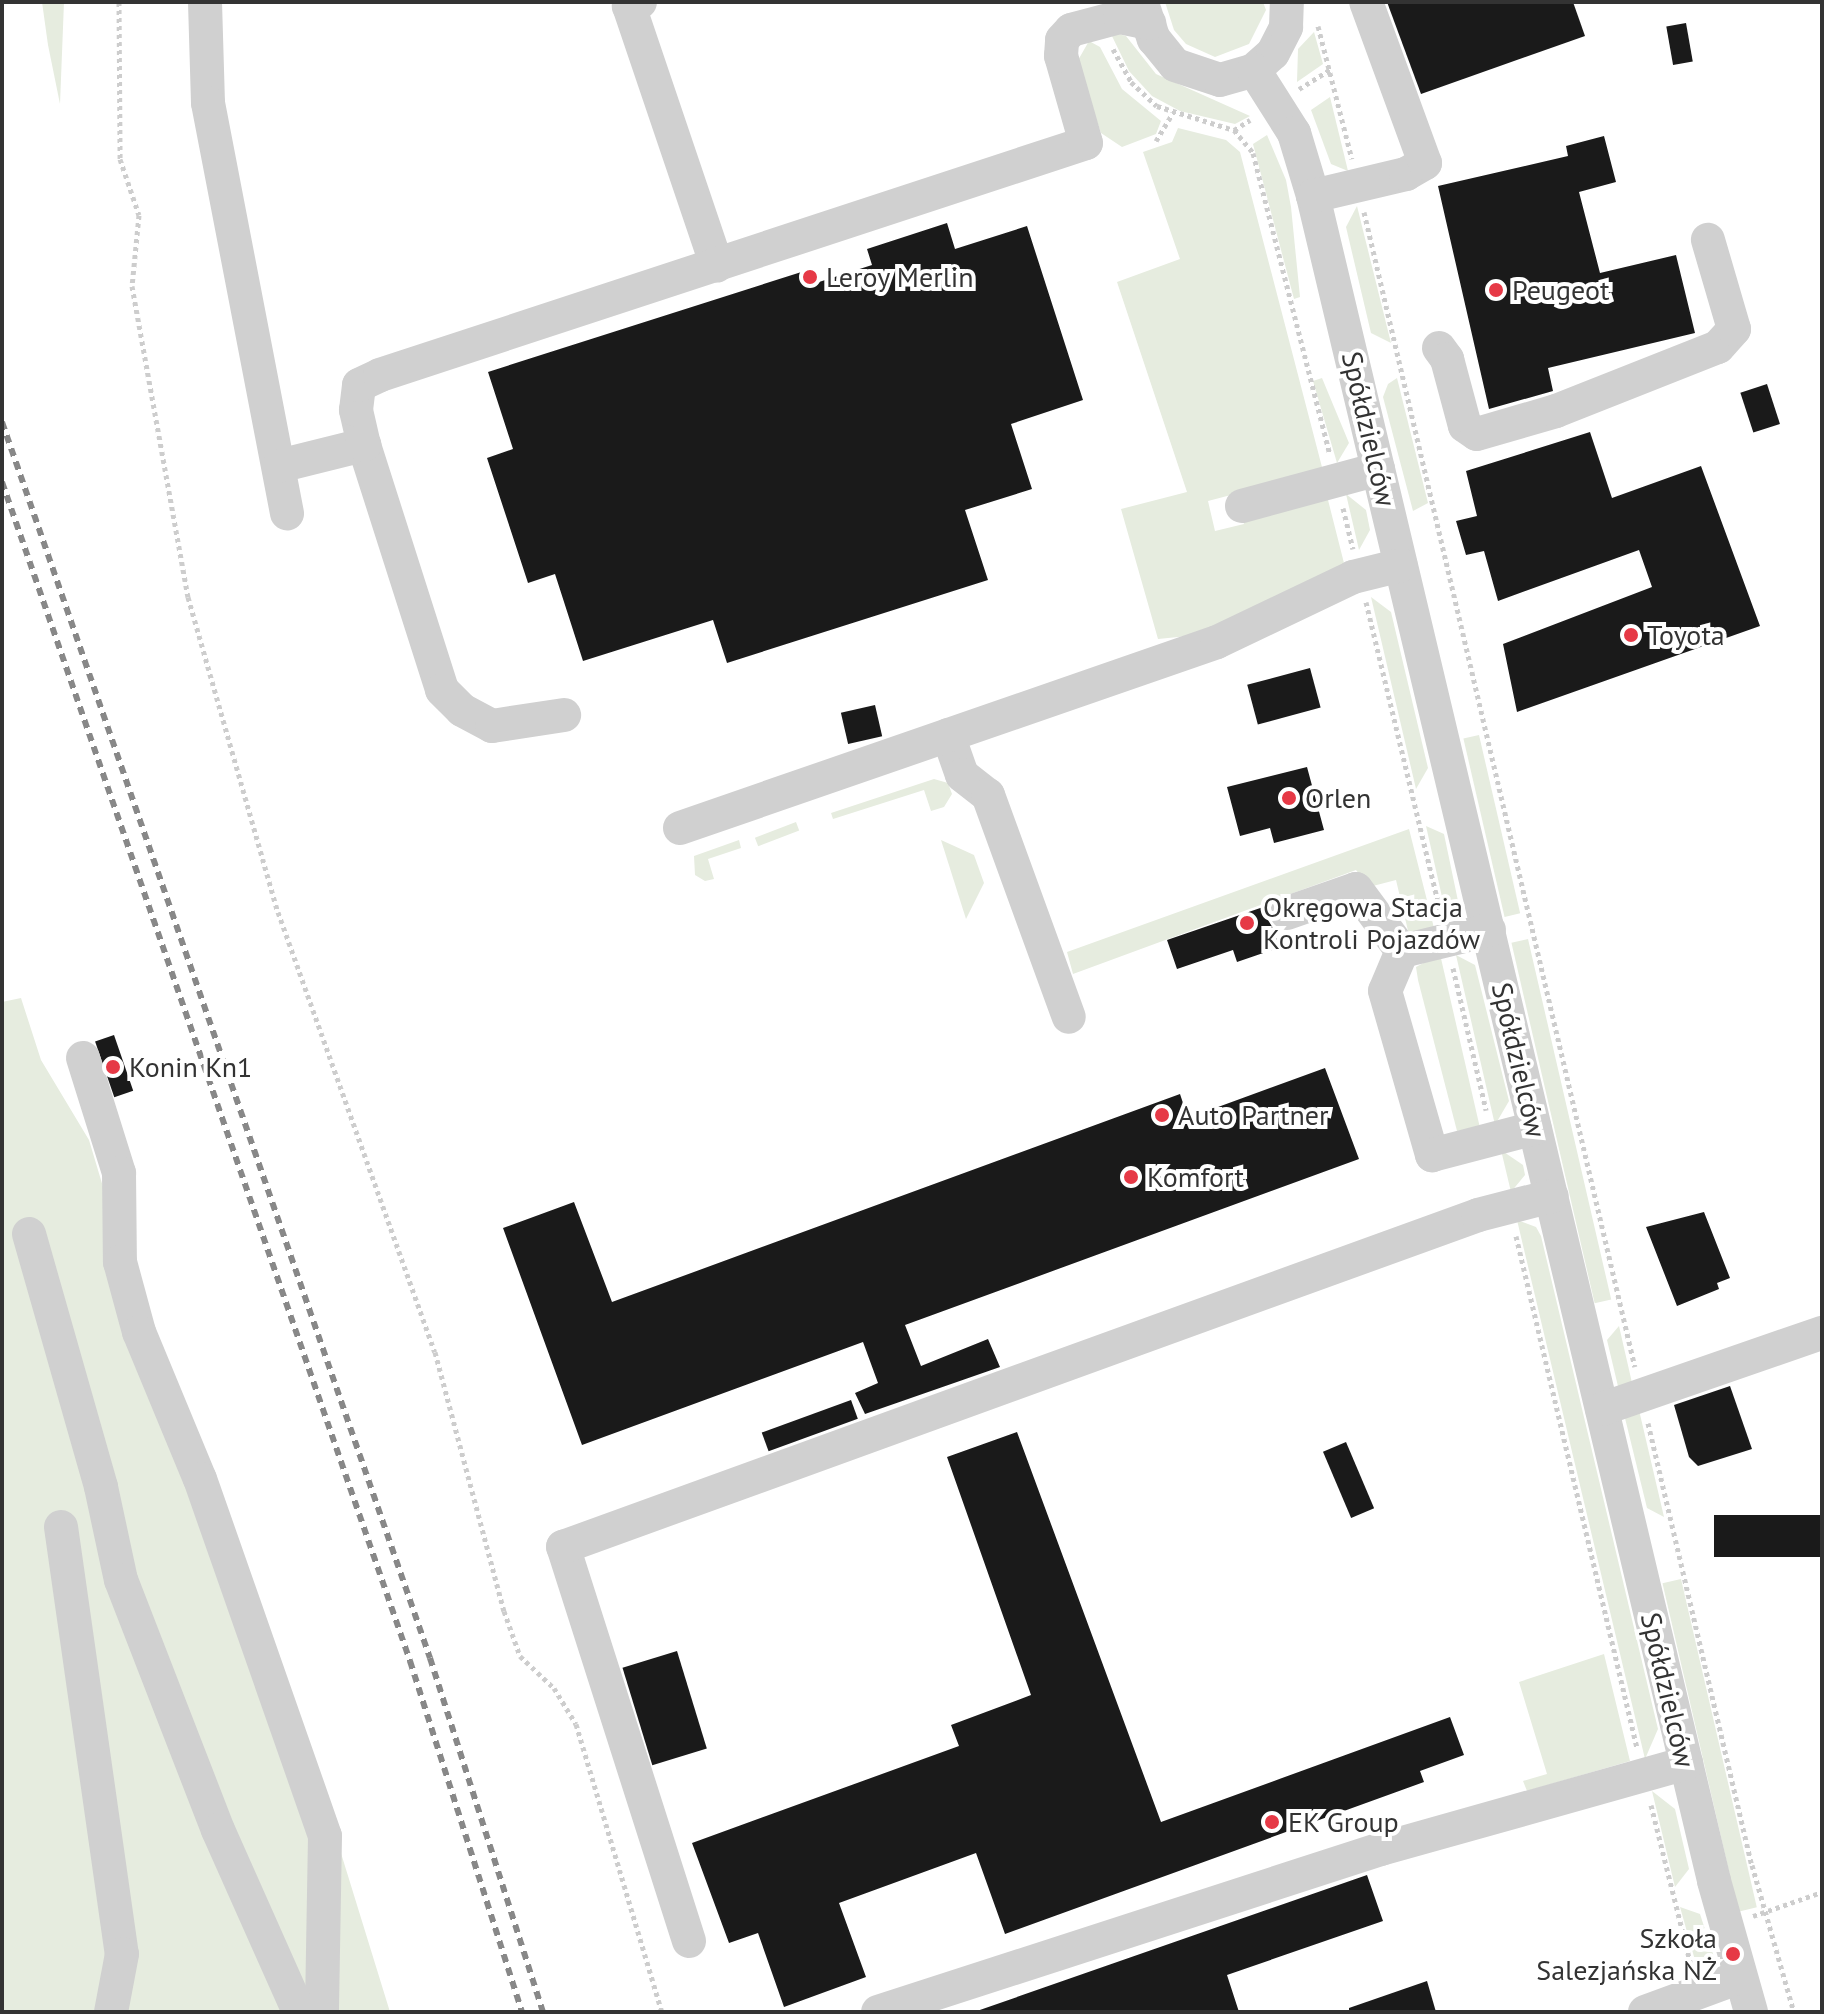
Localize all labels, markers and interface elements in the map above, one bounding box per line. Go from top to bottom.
place label: Leroy Merlin [826,260,975,294]
marker: Leroy Merlin [801,268,819,286]
place label: Peugeot [1512,273,1609,307]
marker: Peugeot [1487,281,1505,299]
street label: Spółdzielców [1335,348,1403,510]
place label: Toyota [1647,618,1725,652]
marker: Toyota [1622,626,1640,644]
place label: Orlen [1305,781,1371,815]
marker: Orlen [1280,789,1298,807]
place label: Okręgowa Stacja Kontroli Pojazdów [1263,890,1480,956]
marker: Okręgowa Stacja Kontroli Pojazdów [1238,914,1256,932]
street label: Spółdzielców [1485,979,1553,1141]
place label: Konin Kn1 [129,1050,252,1084]
marker: Konin Kn1 [104,1058,122,1076]
place label: Auto Partner [1178,1098,1329,1132]
marker: Auto Partner [1153,1106,1171,1124]
place label: Komfort [1147,1160,1244,1194]
marker: Komfort [1122,1168,1140,1186]
street label: Spółdzielców [1634,1609,1702,1771]
place label: EK Group [1288,1805,1399,1839]
marker: EK Group [1263,1813,1281,1831]
place label: Szkoła Salezjańska NŻ [1536,1921,1717,1987]
marker: Szkoła Salezjańska NŻ [1724,1945,1742,1963]

